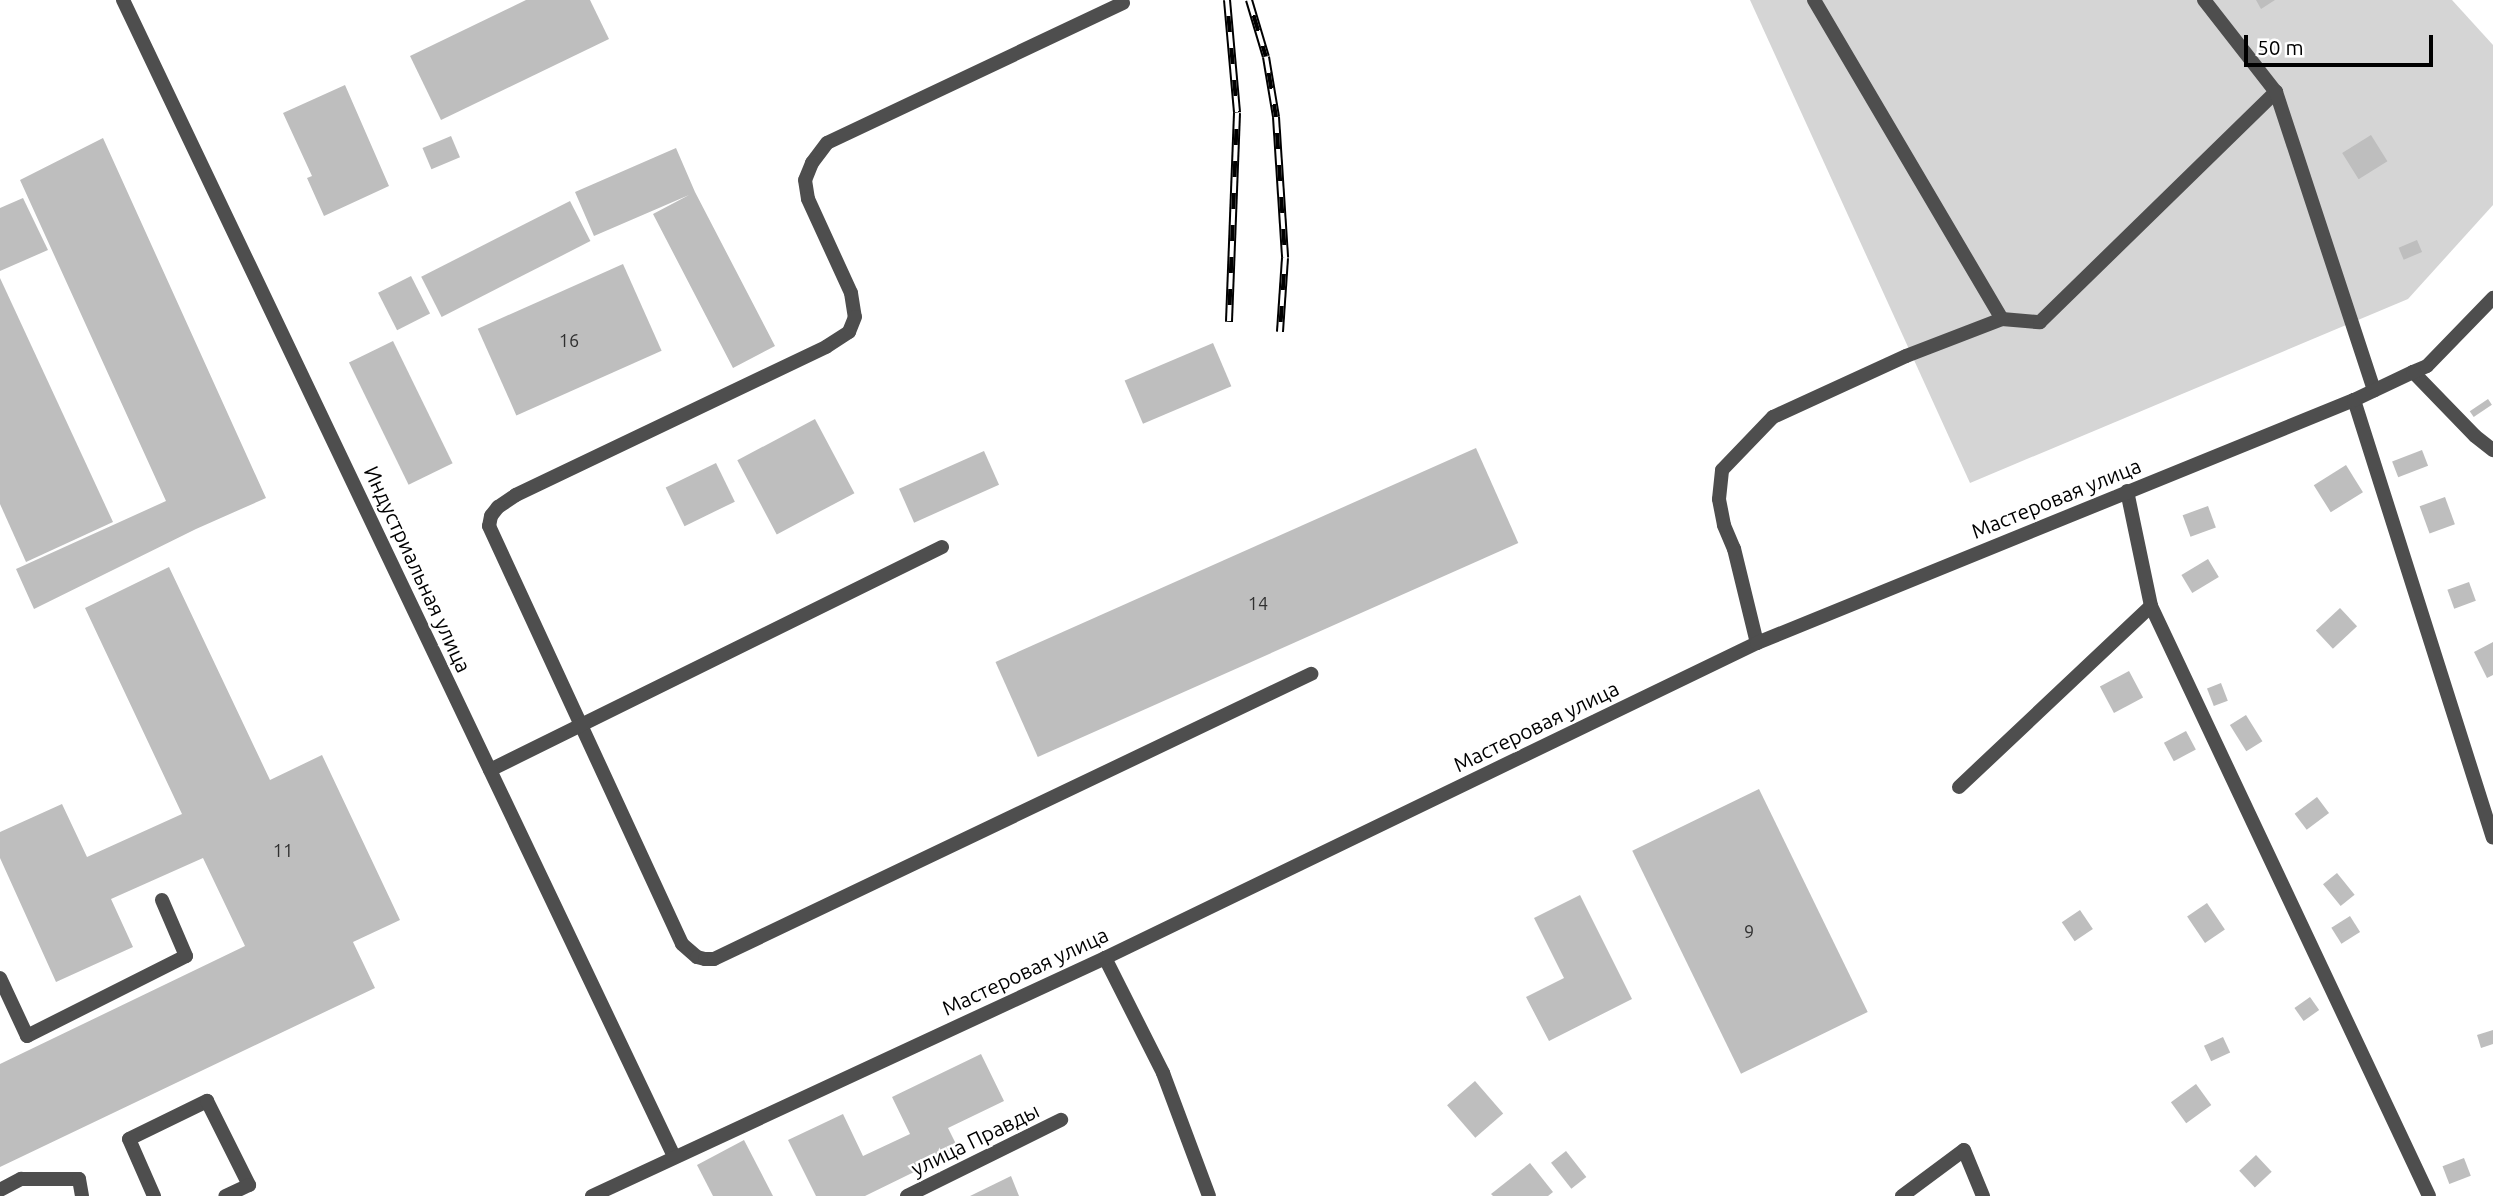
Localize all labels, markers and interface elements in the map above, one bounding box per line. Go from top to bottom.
scale bar [2248,21,2437,65]
text: 50 m [2257,35,2304,59]
house number: 16 [559,329,579,351]
street label: Мастеровая улица [1968,453,2144,543]
street label: Индустриальная улица [359,462,477,676]
house number: 14 [1248,592,1268,614]
street label: Мастеровая улица [1449,675,1623,777]
house number: 11 [273,839,293,861]
house number: 9 [1744,920,1754,942]
street label: Мастеровая улица [938,921,1112,1021]
street label: улица Правды [907,1097,1043,1181]

